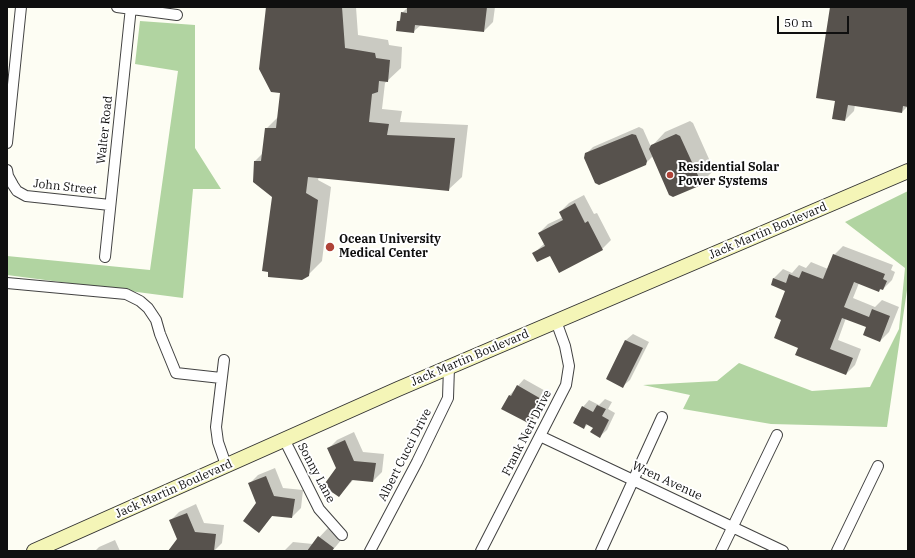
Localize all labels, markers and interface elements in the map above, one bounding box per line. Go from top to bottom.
scale bar [779,8,851,34]
text: 50 m [784,15,813,30]
street label: Walter Road [94,95,116,165]
place label: Residential Solar Power Systems [678,161,779,189]
marker: Residential Solar Power Systems [665,170,675,180]
street label: John Street [33,177,97,197]
street label: Jack Martin Boulevard [707,200,829,262]
place label: Ocean University Medical Center [339,233,441,261]
marker: Ocean University Medical Center [324,241,336,253]
street label: Jack Martin Boulevard [409,327,531,389]
street label: Frank Neri Drive [499,388,555,478]
street label: Albert Cucci Drive [375,406,435,504]
street label: Sonny Lane [294,440,338,506]
street label: Jack Martin Boulevard [113,457,235,521]
street label: Wren Avenue [630,458,704,504]

